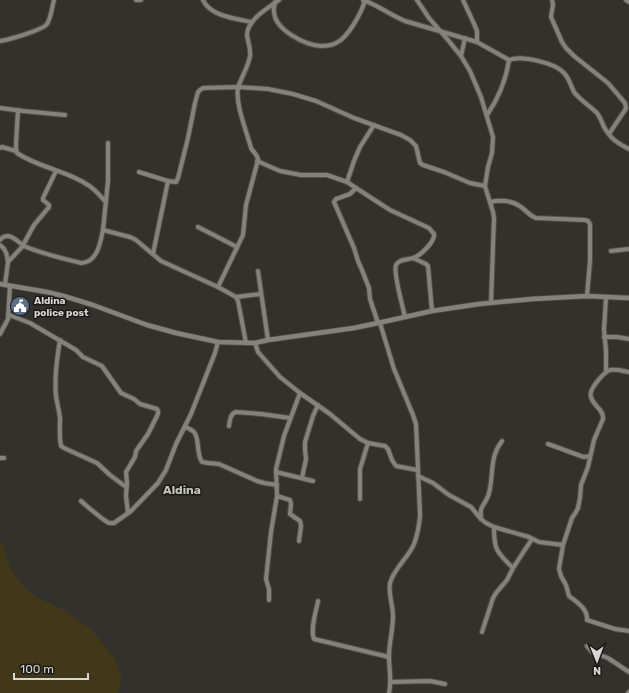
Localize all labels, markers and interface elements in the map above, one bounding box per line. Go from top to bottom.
public building icon: Aldina police post [9,295,31,317]
place label: Aldina police post [34,295,89,319]
district label: Aldina [163,483,201,497]
north arrow [577,641,617,681]
scale bar [14,655,88,681]
text: 100 m [20,662,54,676]
text: N [593,664,601,677]

